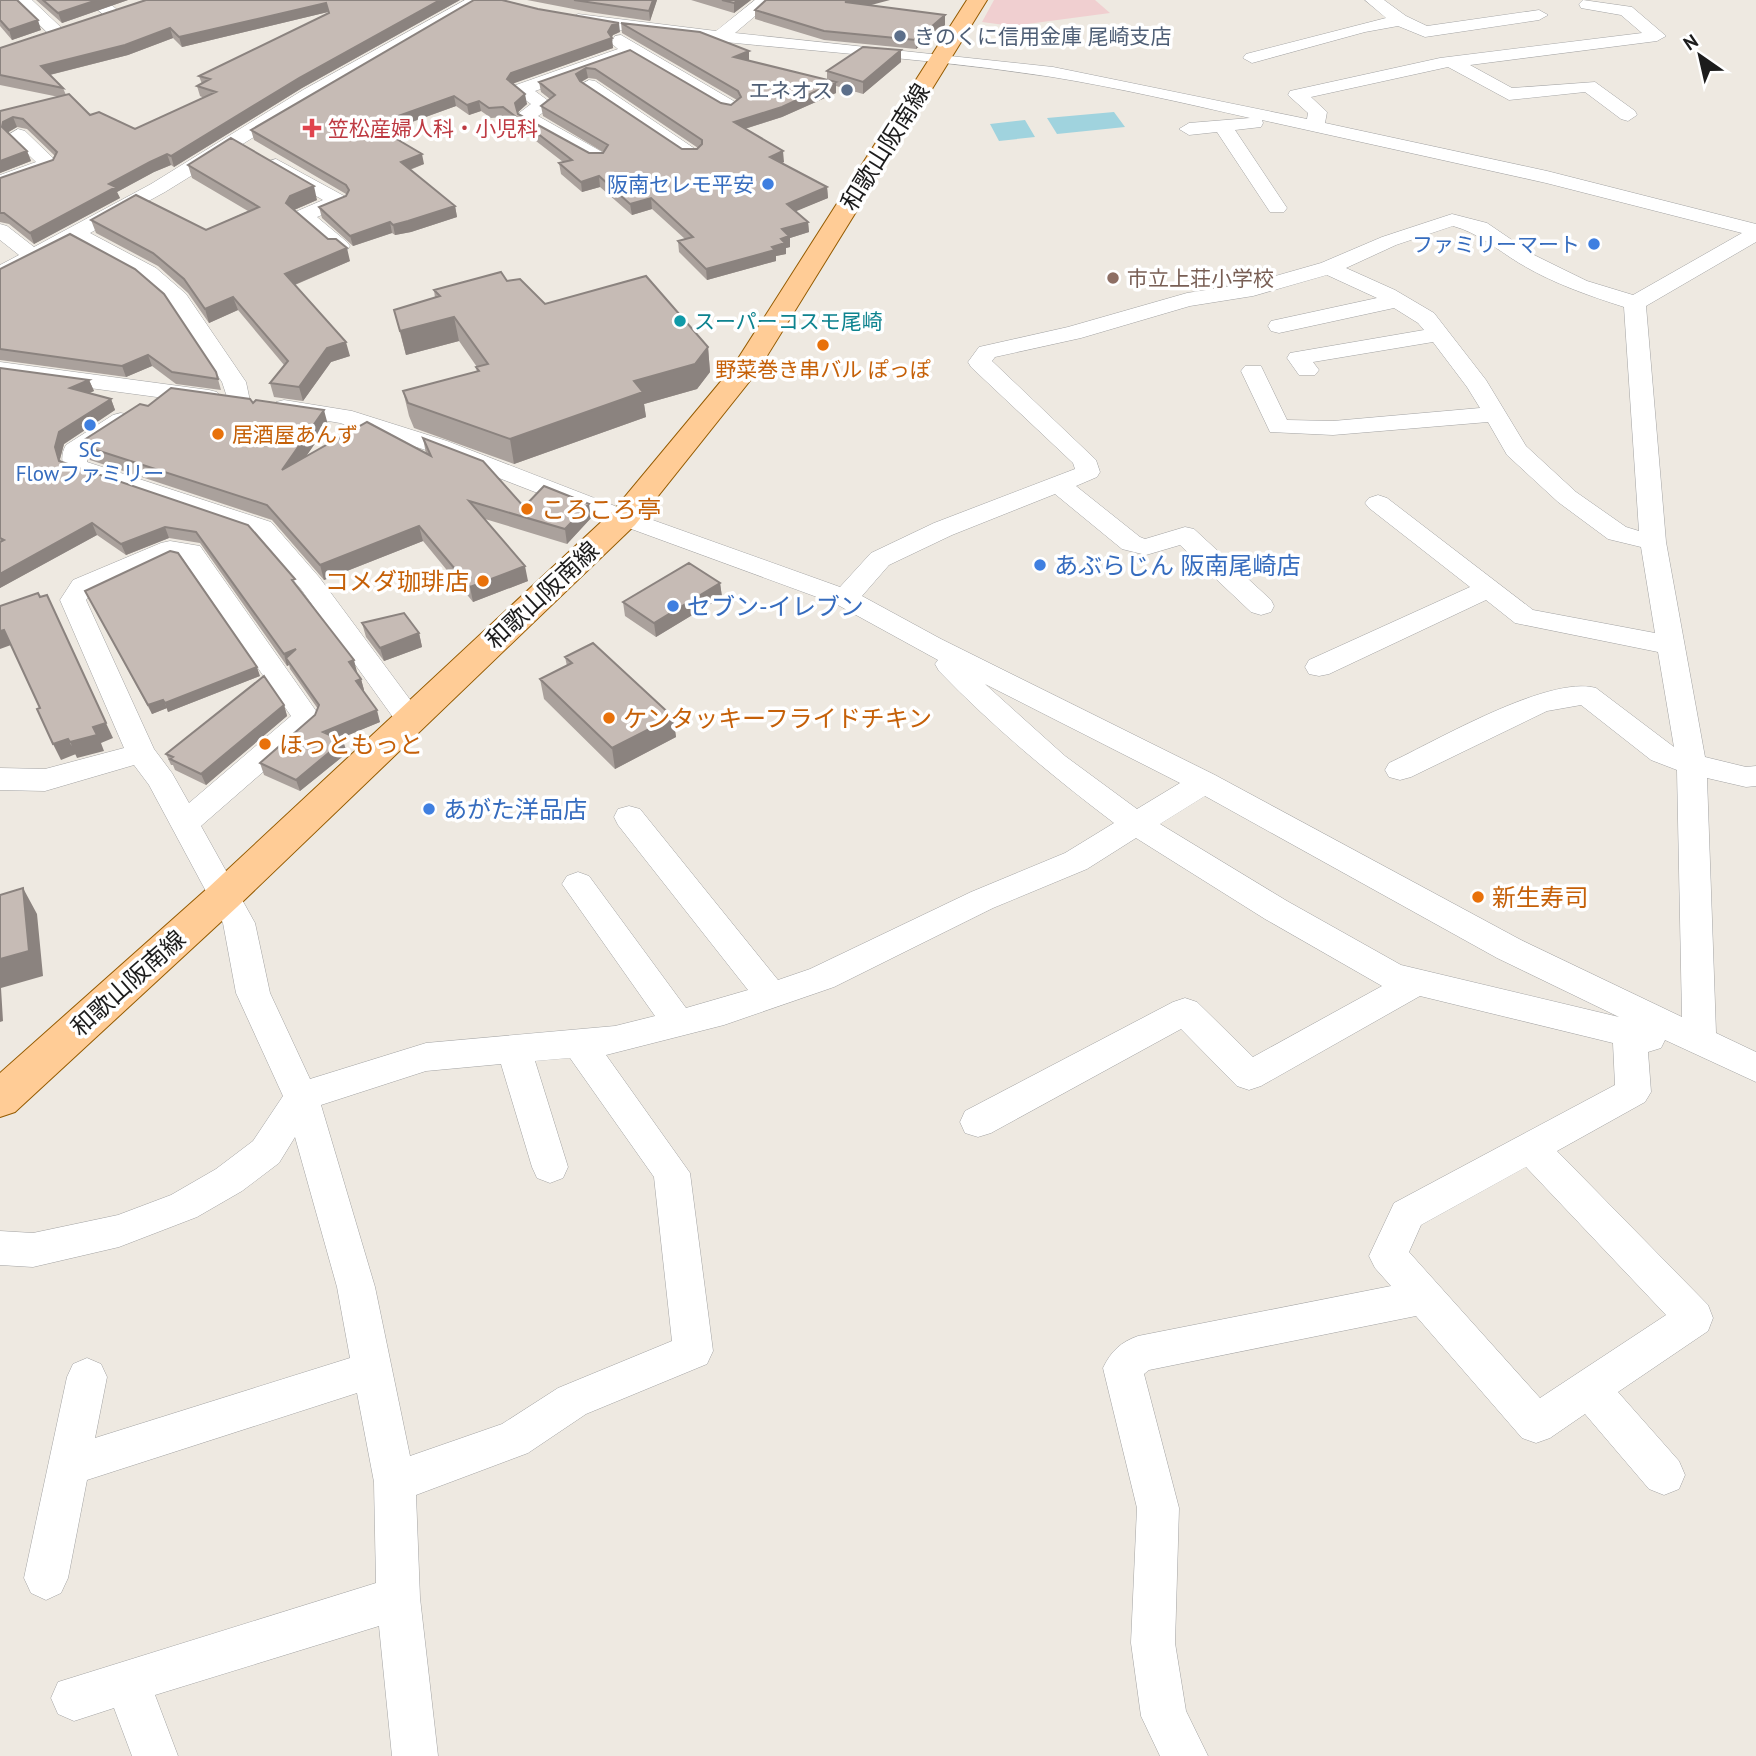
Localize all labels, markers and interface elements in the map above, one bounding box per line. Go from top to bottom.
north arrow [1665,21,1735,91]
place label: きのくに信用金庫 尾崎支店 [914,23,1172,50]
marker: きのくに信用金庫 尾崎支店 [892,28,908,44]
text: N [1679,28,1702,55]
place label: エネオス [749,77,833,104]
street label: 和歌山阪南線 [834,78,936,216]
marker: エネオス [839,82,855,98]
place label: 笠松産婦人科・小児科 [328,115,538,142]
marker: 笠松産婦人科・小児科 [302,118,322,138]
place label: 阪南セレモ平安 [607,171,754,198]
marker: 阪南セレモ平安 [760,176,776,192]
place label: ファミリーマート [1412,231,1580,258]
marker: ファミリーマート [1586,236,1602,252]
place label: 市立上荘小学校 [1127,265,1274,292]
marker: 市立上荘小学校 [1105,270,1121,286]
place label: スーパーコスモ尾崎 [694,308,883,335]
marker: スーパーコスモ尾崎 [672,313,688,329]
marker: 野菜巻き串バル ぽっぽ [815,337,831,353]
place label: 野菜巻き串バル ぽっぽ [715,356,931,383]
marker: SC Flowファミリー [82,417,98,433]
place label: 居酒屋あんず [232,421,358,448]
marker: 居酒屋あんず [210,426,226,442]
place label: SC Flowファミリー [16,436,164,487]
place label: ころころ亭 [541,494,661,525]
marker: ころころ亭 [519,501,535,517]
street label: 和歌山阪南線 [479,535,605,655]
place label: あぶらじん 阪南尾崎店 [1054,550,1300,581]
marker: あぶらじん 阪南尾崎店 [1032,557,1048,573]
place label: コメダ珈琲店 [325,566,469,597]
marker: コメダ珈琲店 [475,573,491,589]
place label: セブン-イレブン [687,591,864,622]
marker: セブン-イレブン [665,598,681,614]
place label: ケンタッキーフライドチキン [623,703,932,734]
marker: ケンタッキーフライドチキン [601,710,617,726]
place label: ほっともっと [279,729,423,760]
marker: ほっともっと [257,736,273,752]
place label: あがた洋品店 [443,794,587,825]
marker: あがた洋品店 [421,801,437,817]
place label: 新生寿司 [1492,882,1588,913]
marker: 新生寿司 [1470,889,1486,905]
street label: 和歌山阪南線 [64,923,192,1043]

